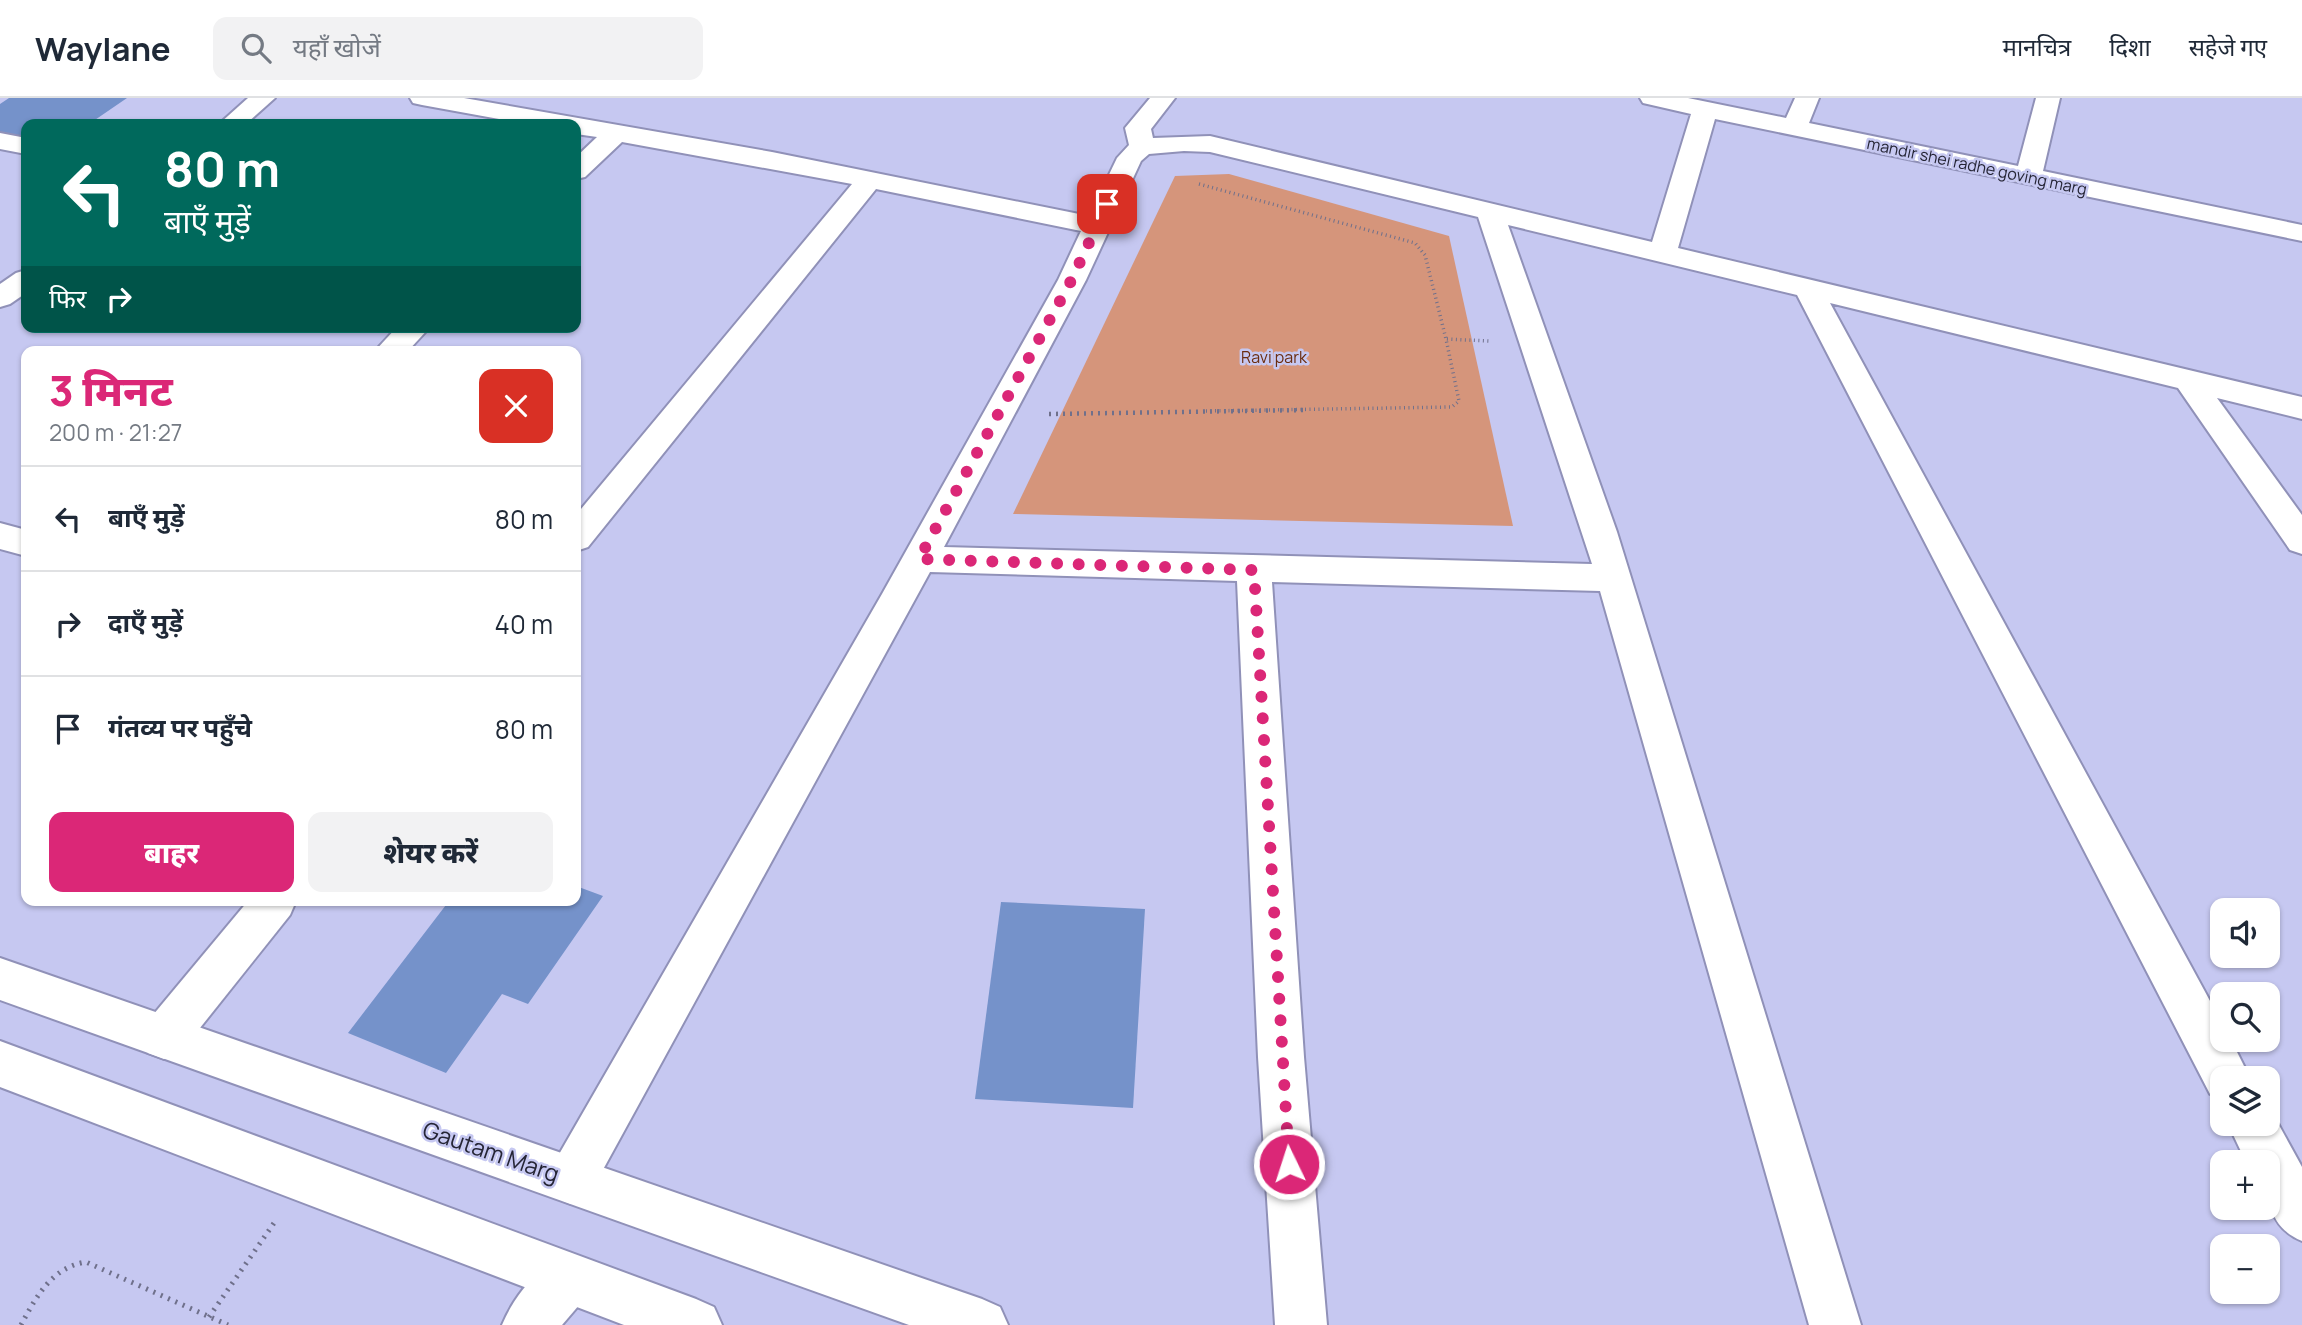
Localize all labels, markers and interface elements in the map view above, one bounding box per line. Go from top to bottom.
search box [213,17,703,80]
text: Waylane [35,26,171,71]
icon: search [237,29,275,67]
text: यहाँ खोजें [293,29,381,65]
text: मानचित्र [2003,30,2071,63]
text: दिशा [2109,30,2151,63]
text: सहेजे गए [2189,30,2267,63]
street label: mandir shei radhe goving marg [1865,132,2089,200]
text: 80 m [164,135,280,202]
icon: left [49,147,140,238]
pin [1077,174,1137,234]
icon: arrive [1088,185,1126,223]
text: बाएँ मुड़ें [164,199,251,243]
text: फिर [49,280,86,316]
icon: right [100,280,138,318]
park label: Ravi park [1241,346,1308,368]
text: 3 मिनट [49,361,173,419]
button: close [479,369,553,443]
text: 200 m · 21:27 [49,416,182,448]
text: बाएँ मुड़ें [108,499,185,535]
icon: left [49,500,87,538]
text: 80 m [495,501,553,537]
text: दाएँ मुड़ें [108,604,183,640]
icon: right [49,605,87,643]
text: 40 m [495,606,553,642]
text: गंतव्य पर पहुँचे [108,709,252,745]
icon: arrive [49,710,87,748]
text: 80 m [495,711,553,747]
button: बाहर [49,812,294,892]
button: शेयर करें [308,812,553,892]
map controls [2210,898,2280,1304]
button: sound [2210,898,2280,968]
button: search [2210,982,2280,1052]
button: layers [2210,1066,2280,1136]
street label: Gautam Marg [419,1113,564,1189]
position arrow [1252,1127,1326,1201]
button: + [2210,1150,2280,1220]
button: − [2210,1234,2280,1304]

